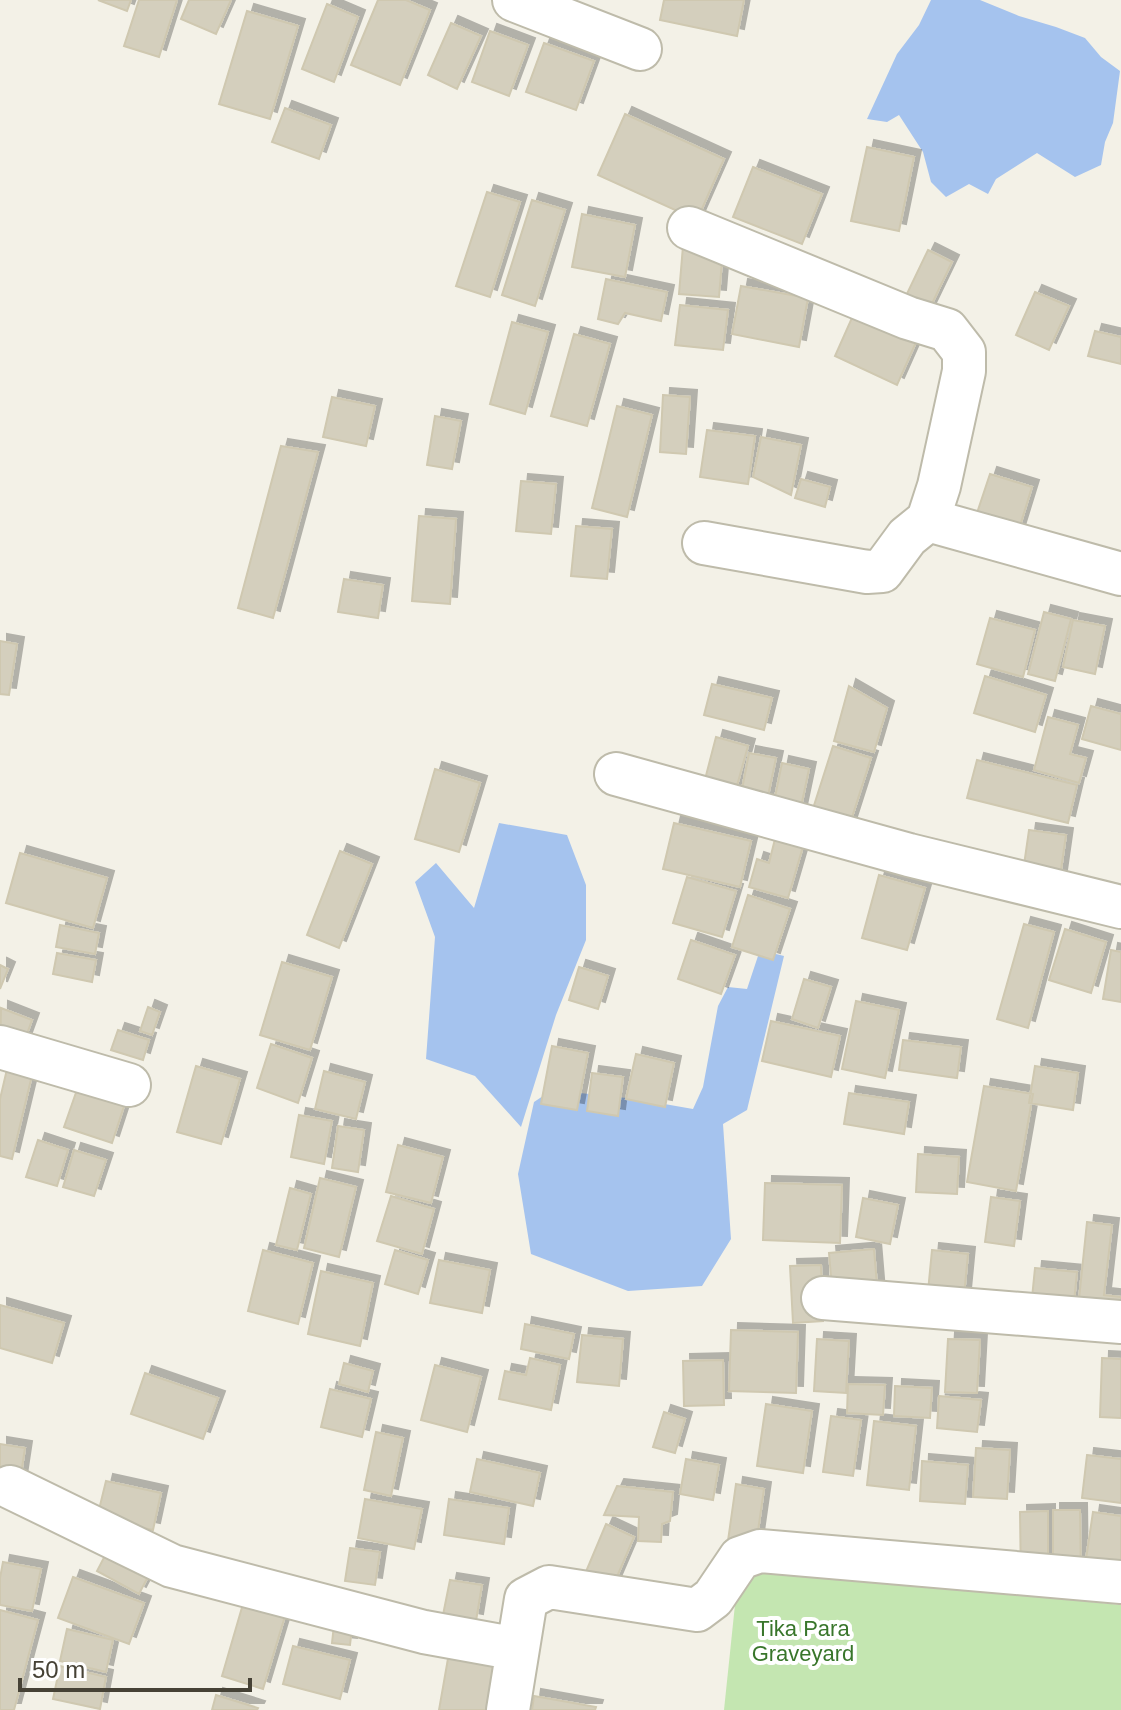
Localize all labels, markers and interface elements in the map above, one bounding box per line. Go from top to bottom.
park label: Tika Para Graveyard [752,1616,854,1666]
scale bar [20,1642,250,1692]
text: 50 m [32,1656,85,1683]

